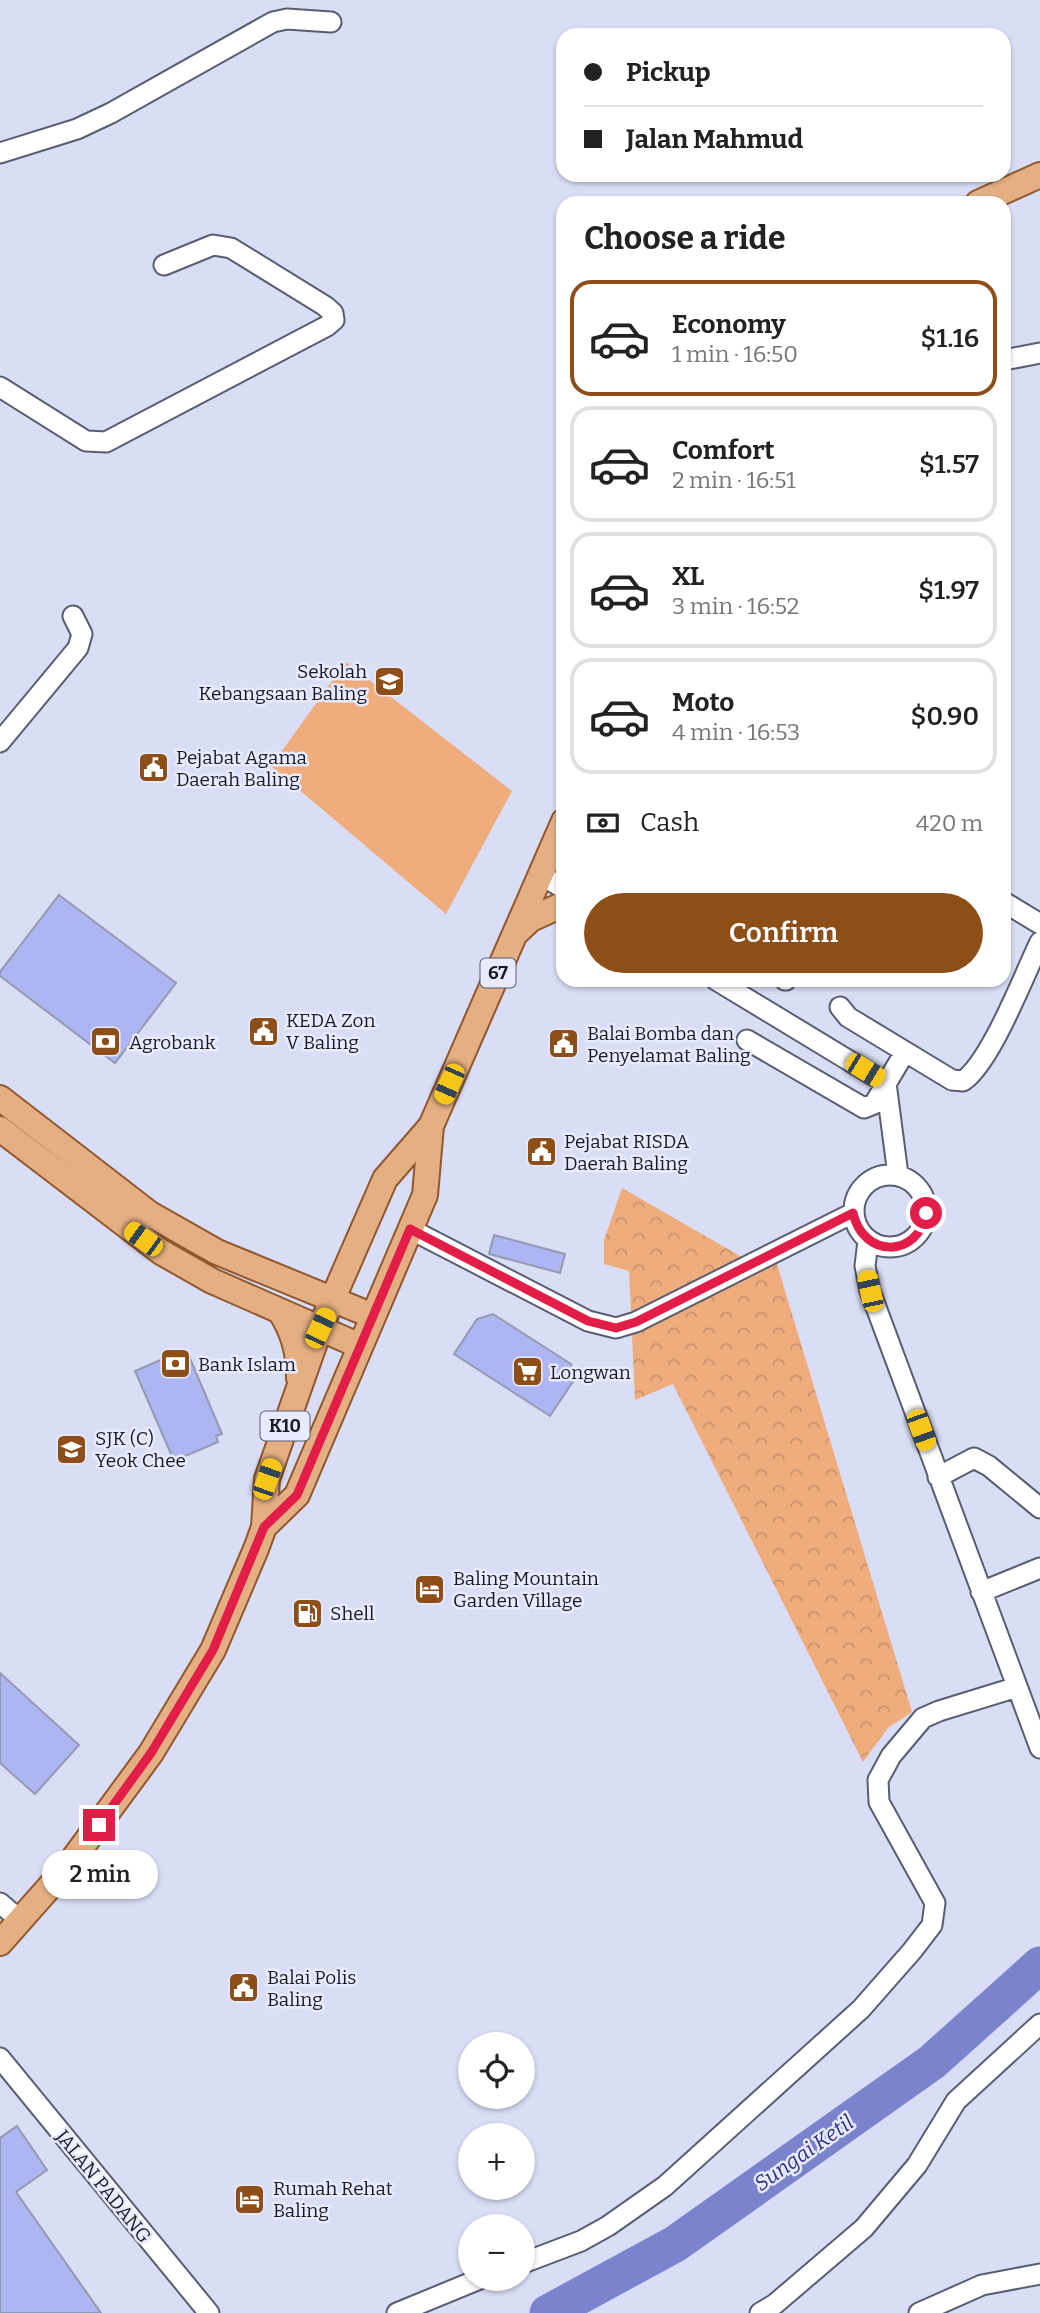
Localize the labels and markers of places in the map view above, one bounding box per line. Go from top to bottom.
place label: Sekolah Kebangsaan Baling [198,660,367,705]
school or university icon: Sekolah Kebangsaan Baling [373,665,407,699]
place label: Pejabat Agama Daerah Baling [176,746,308,791]
public building icon: Pejabat Agama Daerah Baling [136,751,170,785]
place label: KEDA Zon V Baling [286,1009,376,1054]
public building icon: KEDA Zon V Baling [246,1014,280,1048]
place label: Balai Bomba dan Penyelamat Baling [587,1022,751,1067]
bank icon: Agrobank [89,1025,123,1059]
public building icon: Balai Bomba dan Penyelamat Baling [547,1027,581,1061]
place label: Agrobank [129,1031,216,1054]
place label: Pejabat RISDA Daerah Baling [564,1130,690,1175]
public building icon: Pejabat RISDA Daerah Baling [524,1135,558,1169]
bank icon: Bank Islam [158,1347,192,1381]
place label: Bank Islam [198,1353,296,1376]
supermarket icon: Longwan [510,1355,544,1389]
place label: Longwan [550,1361,631,1384]
place label: SJK (C) Yeok Chee [95,1427,186,1472]
school or university icon: SJK (C) Yeok Chee [55,1432,89,1466]
place label: Baling Mountain Garden Village [453,1567,599,1612]
hotel icon: Baling Mountain Garden Village [413,1572,447,1606]
fuel station icon: Shell [290,1596,324,1630]
place label: Shell [330,1602,375,1625]
place label: Balai Polis Baling [267,1966,356,2011]
public building icon: Balai Polis Baling [227,1971,261,2005]
place label: Rumah Rehat Baling [273,2177,393,2222]
hotel icon: Rumah Rehat Baling [233,2182,267,2216]

